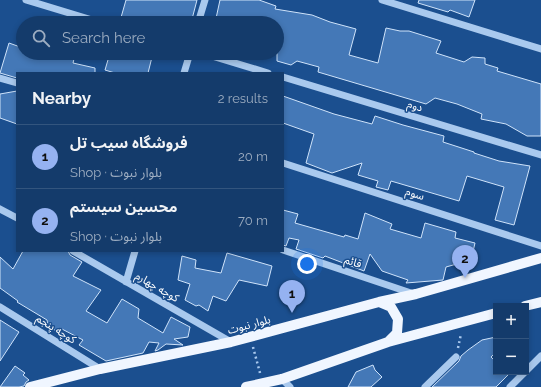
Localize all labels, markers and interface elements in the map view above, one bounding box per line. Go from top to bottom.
search box [16,16,284,60]
icon: search [30,27,52,49]
text: Search here [62,29,145,47]
text: Nearby [32,88,91,108]
text: 2 results [218,91,268,106]
street label: دوم [405,98,424,115]
text: فروشگاه سیب تل [70,134,187,152]
text: 1 [42,149,48,164]
text: 20 m [238,149,268,164]
text: Shop · بلوار نبوت [70,165,162,180]
street label: سوم [404,185,426,204]
text: محسین سیستم [70,198,177,216]
text: 2 [41,213,49,228]
text: 70 m [238,213,268,228]
text: Shop · بلوار نبوت [70,229,162,244]
pin: 2 [452,245,478,278]
street label: قائم [342,253,363,273]
your location [297,254,317,274]
street label: کوچه چهارم [132,269,182,306]
pin: 1 [279,280,305,313]
map controls [493,303,529,375]
button: + [493,303,529,339]
street label: کوچه پنجم [33,312,79,348]
street label: بلوار نبوت [226,313,272,337]
button: − [493,339,529,375]

